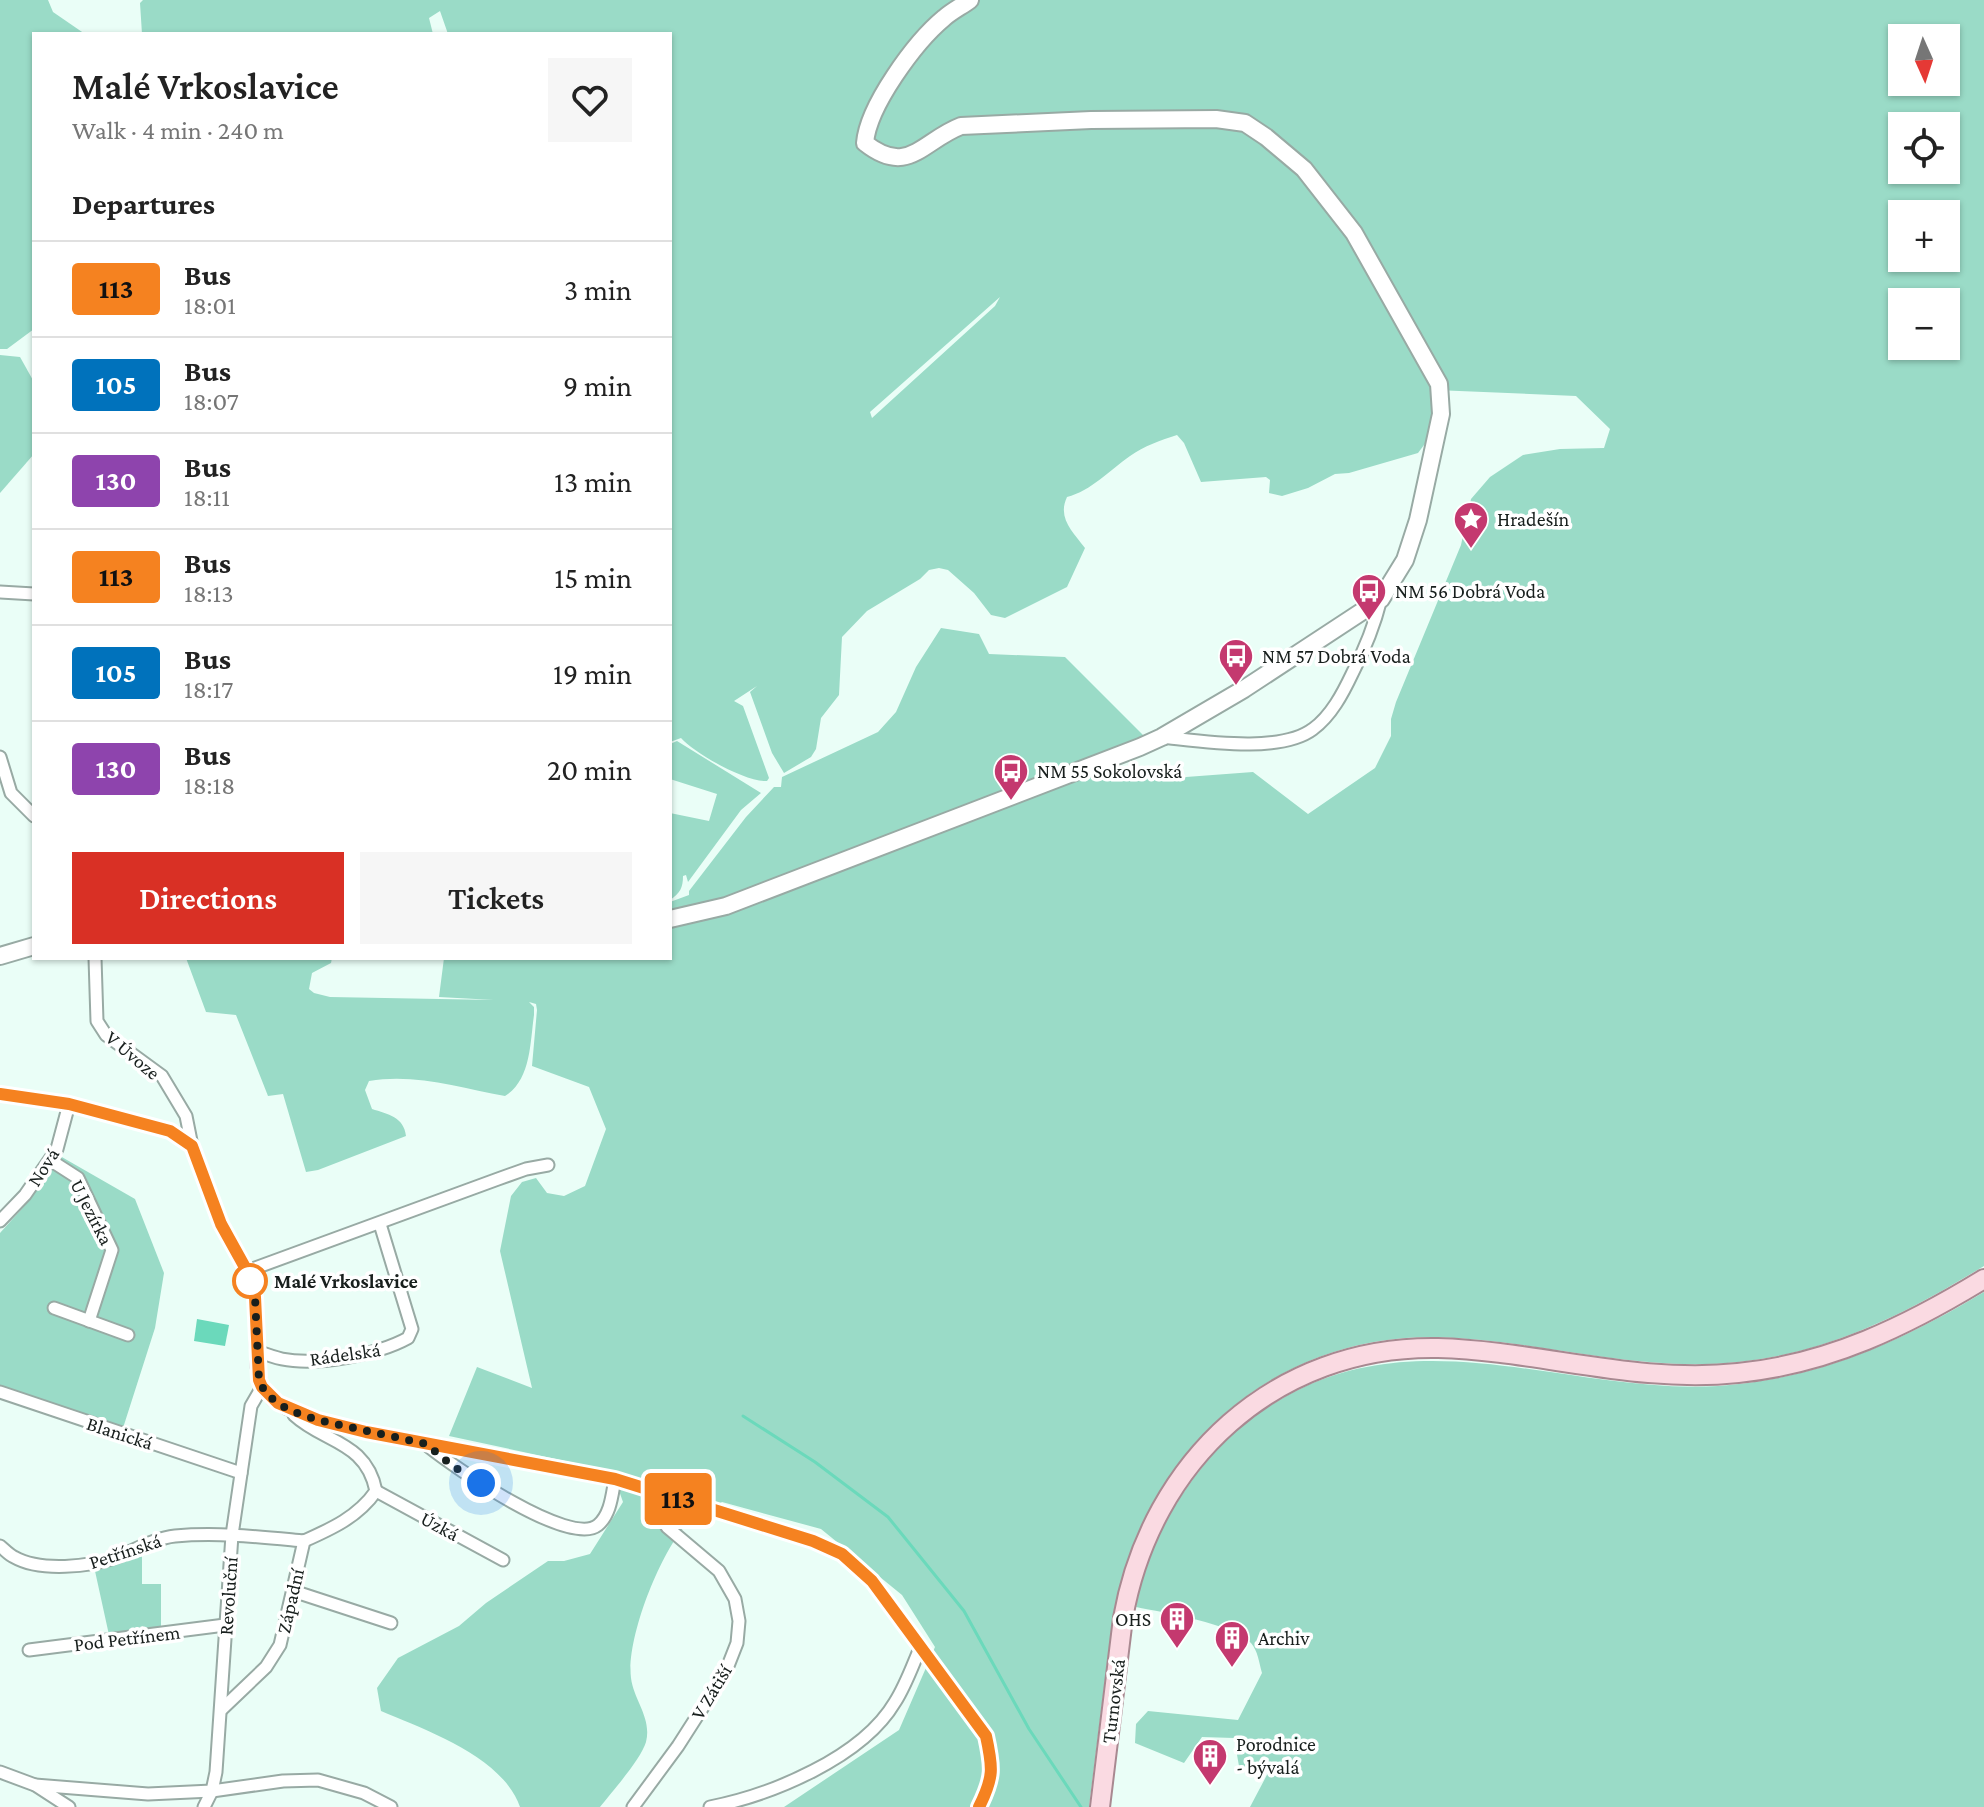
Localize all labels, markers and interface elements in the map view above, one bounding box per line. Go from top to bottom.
north arrow [1888,24,1960,96]
map controls [1888,24,1960,360]
button: heart [548,58,632,142]
text: Malé Vrkoslavice [72,65,339,107]
button: locate [1888,112,1960,184]
text: Walk · 4 min · 240 m [72,116,284,145]
text: Departures [72,187,215,220]
button: + [1888,200,1960,272]
text: Bus [184,258,231,291]
text: 113 [99,273,133,304]
text: 3 min [564,273,632,306]
button: − [1888,288,1960,360]
text: 18:01 [184,291,236,320]
text: Bus [184,354,231,387]
text: 105 [95,369,137,400]
text: 9 min [563,369,632,402]
text: 18:07 [184,387,239,416]
text: Bus [184,450,231,483]
text: 130 [95,465,137,496]
text: 13 min [554,465,632,498]
text: 18:11 [184,483,230,512]
place icon: Hradešín [1452,500,1490,550]
place label: Hradešín [1497,508,1570,530]
text: Bus [184,546,231,579]
text: 113 [99,561,133,592]
text: 15 min [554,561,632,594]
bus stop icon: NM 56 Dobrá Voda [1350,572,1388,622]
text: 18:13 [184,579,234,608]
place label: NM 56 Dobrá Voda [1395,580,1545,602]
bus stop icon: NM 57 Dobrá Voda [1217,637,1255,687]
text: Bus [184,642,231,675]
place label: NM 57 Dobrá Voda [1262,645,1411,667]
text: 105 [95,657,137,688]
text: 19 min [553,657,632,690]
text: 18:17 [184,675,233,704]
text: Bus [184,738,231,771]
bus stop icon: NM 55 Sokolovská [992,752,1030,802]
text: 130 [95,753,137,784]
text: 20 min [547,753,632,786]
place label: NM 55 Sokolovská [1037,760,1182,782]
text: 18:18 [184,771,235,800]
button: Directions [72,852,344,944]
button: Tickets [360,852,632,944]
street label: V Úvoze [101,1026,165,1084]
street label: Nová [23,1144,63,1190]
street label: U Jezírka [65,1175,118,1249]
marker: Malé Vrkoslavice [233,1264,267,1298]
place label: Malé Vrkoslavice [274,1270,418,1292]
street label: Rádelská [308,1338,382,1370]
street label: Blanická [84,1412,156,1454]
your location [461,1463,501,1503]
line badge: 113 [632,1473,724,1525]
text: 113 [661,1483,695,1514]
street label: Úzká [417,1507,463,1545]
street label: Petřínská [86,1529,164,1573]
street label: Revoluční [214,1555,242,1636]
street label: Západní [272,1566,309,1636]
building icon: OHS [1158,1600,1196,1650]
place label: OHS [1115,1608,1151,1630]
building icon: Archiv [1213,1619,1251,1669]
street label: Pod Petřínem [73,1621,181,1655]
place label: Archiv [1258,1627,1310,1649]
street label: Turnovská [1097,1658,1129,1744]
street label: V Zátiší [686,1660,736,1723]
place label: Porodnice - bývalá [1236,1733,1316,1779]
building icon: Porodnice - bývalá [1191,1737,1229,1787]

